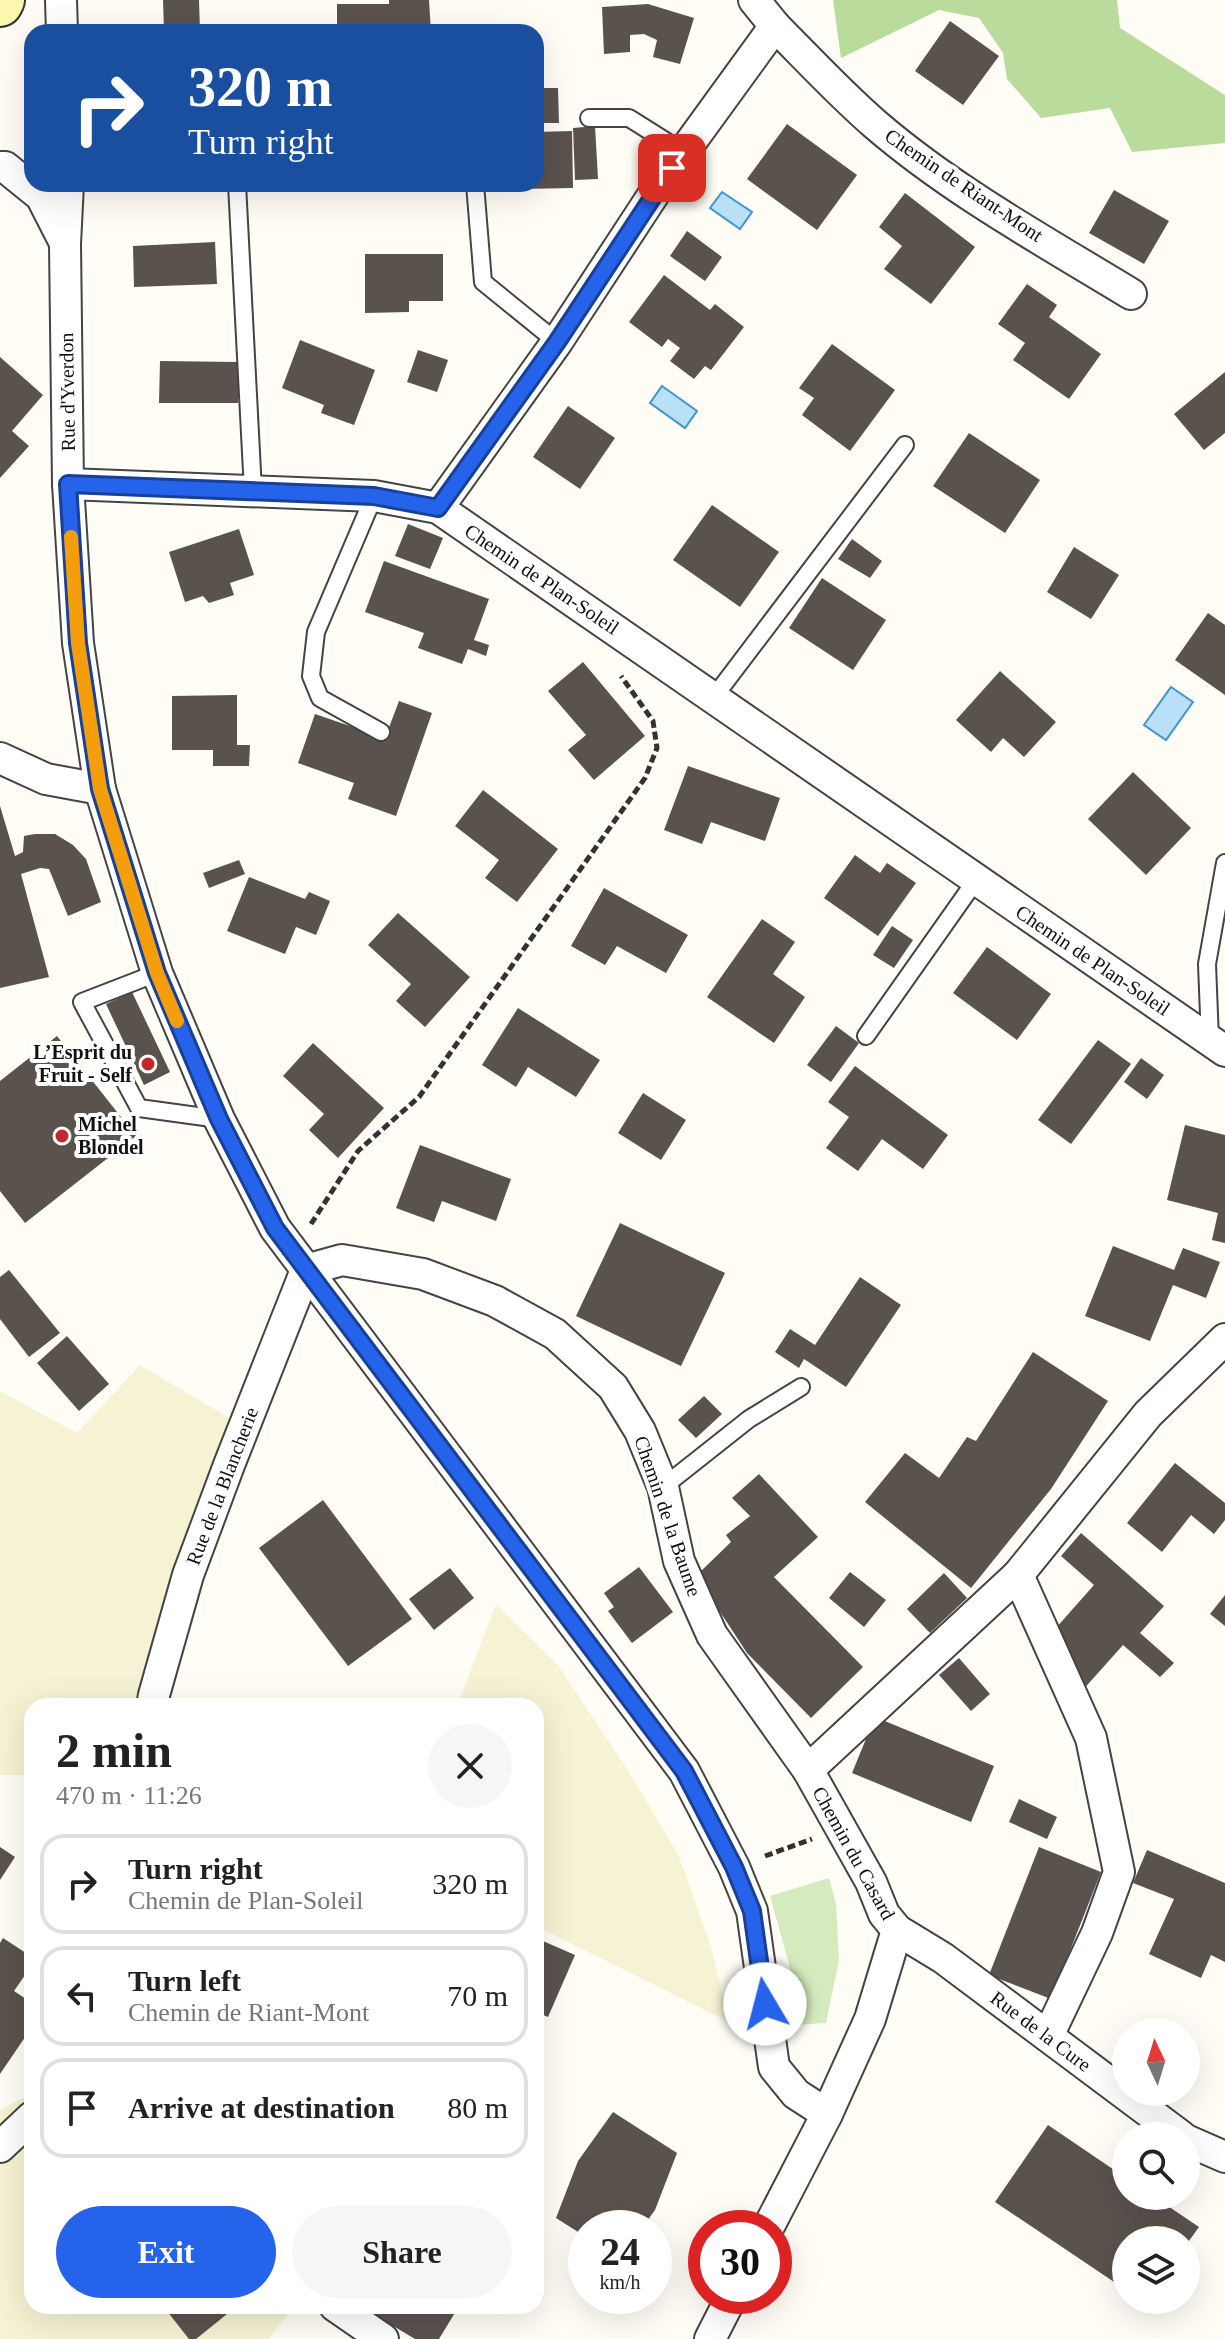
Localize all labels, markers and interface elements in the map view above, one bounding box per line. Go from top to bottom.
icon: right [56,56,160,160]
text: 320 m [188,56,333,118]
text: Turn right [188,122,334,162]
street label: Chemin de Riant-Mont [881,124,1047,246]
pin [638,134,706,202]
icon: arrive [650,146,694,190]
street label: Rue d'Yverdon [55,332,79,452]
street label: Chemin de Plan-Soleil [461,519,624,639]
street label: Chemin de Plan-Soleil [1012,900,1175,1020]
place label: L’Esprit du Fruit - Self [33,1041,132,1086]
marker: L’Esprit du Fruit - Self [139,1055,157,1073]
place label: Michel Blondel [78,1113,144,1158]
marker: Michel Blondel [53,1127,71,1145]
street label: Rue de la Blancherie [182,1404,262,1568]
street label: Chemin de la Baume [630,1433,706,1599]
text: 2 min [56,1724,172,1777]
button: close [428,1724,512,1808]
text: 470 m · 11:26 [56,1781,202,1810]
street label: Chemin du Casard [808,1783,900,1923]
text: Turn right [128,1852,263,1885]
icon: right [60,1862,104,1906]
text: 320 m [432,1867,508,1900]
text: Chemin de Plan-Soleil [128,1886,363,1915]
position arrow [723,1962,807,2046]
text: Turn left [128,1964,241,1997]
icon: left [60,1974,104,2018]
text: 70 m [447,1979,508,2012]
street label: Rue de la Cure [987,1986,1095,2076]
text: Chemin de Riant-Mont [128,1998,369,2027]
north arrow [1112,2018,1200,2106]
map controls [1112,2018,1200,2314]
icon: arrive [60,2086,104,2130]
text: Arrive at destination [128,2091,395,2124]
text: 80 m [447,2091,508,2124]
button: search [1112,2122,1200,2210]
button: Exit [56,2206,276,2298]
button: Share [292,2206,512,2298]
speed limit sign: 30 [688,2210,792,2314]
button: layers [1112,2226,1200,2314]
text: 24 [600,2229,640,2274]
text: km/h [599,2271,641,2293]

